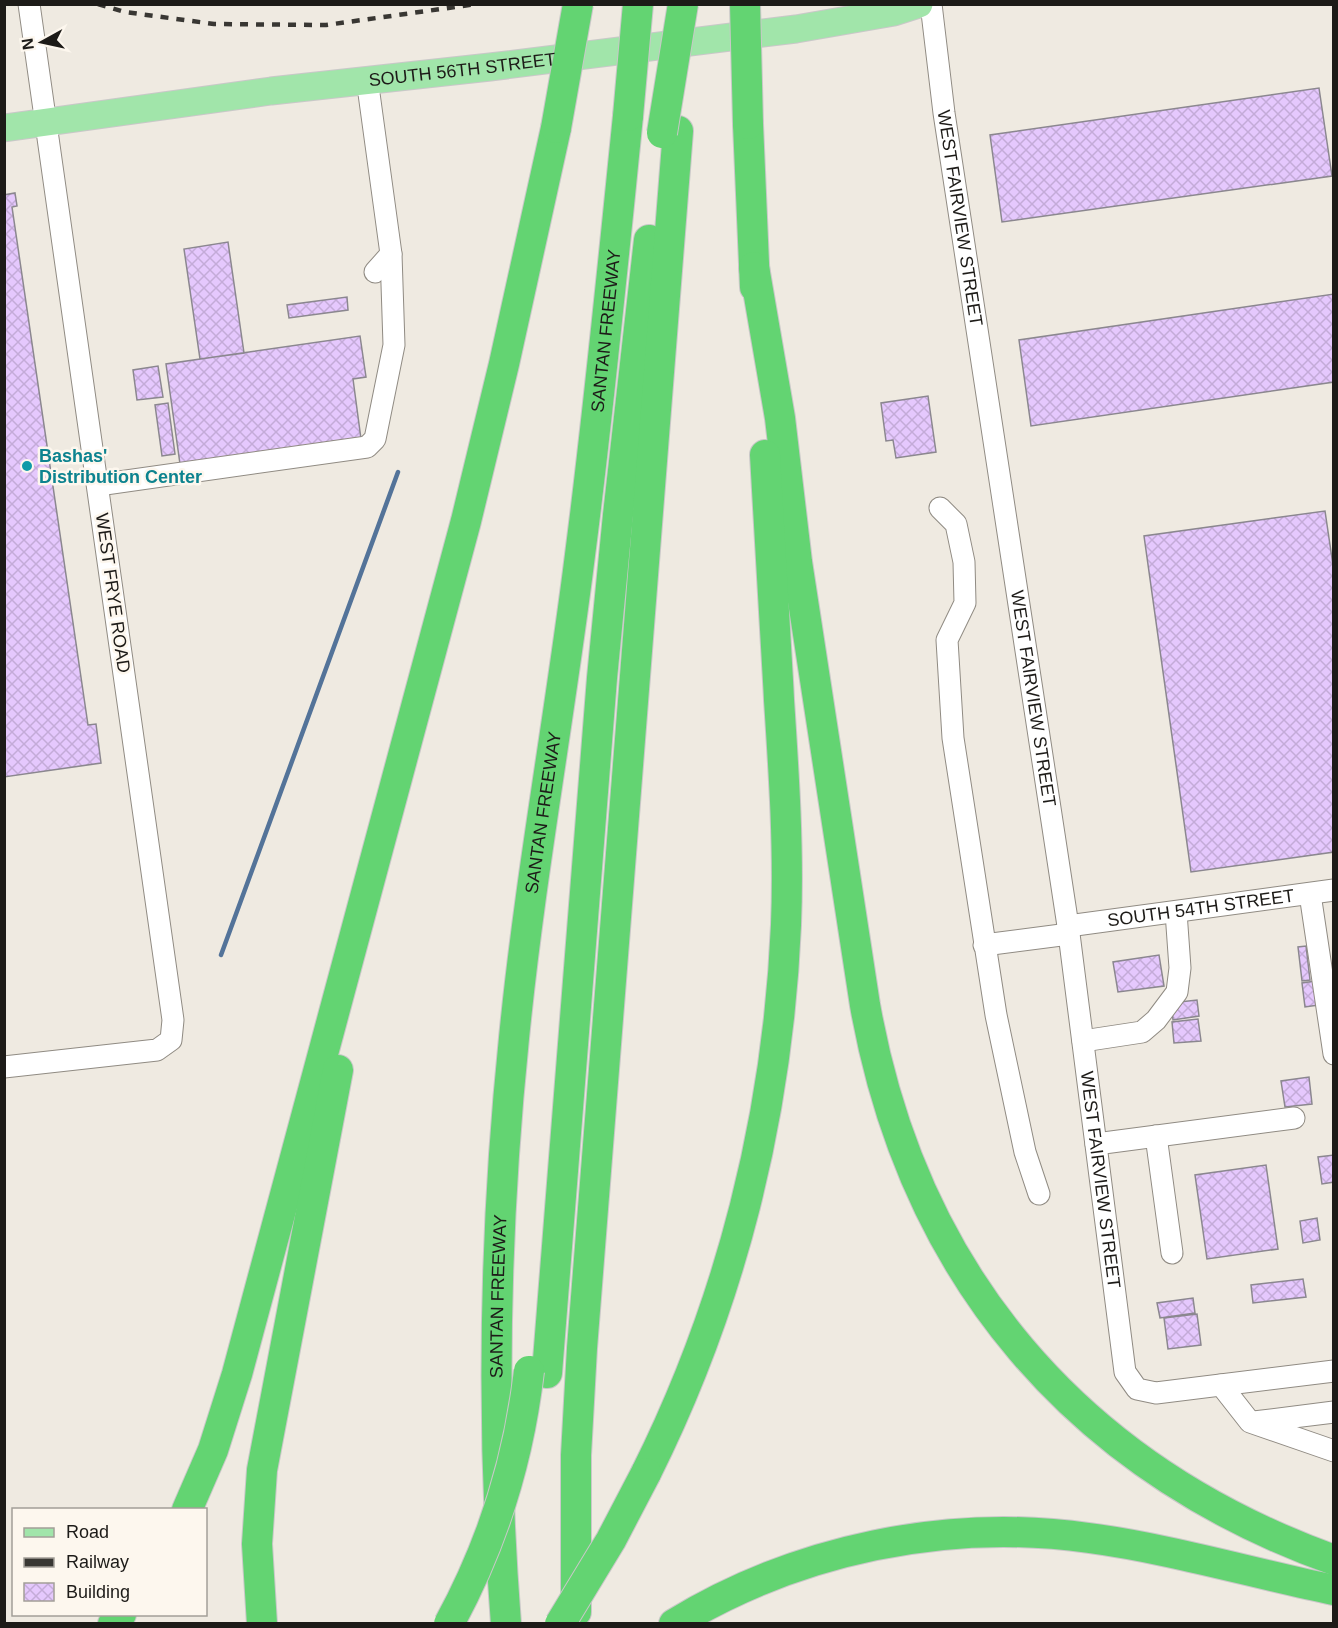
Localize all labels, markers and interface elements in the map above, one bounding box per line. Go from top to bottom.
north arrow [12,12,72,72]
text: N [18,37,37,51]
street label: SOUTH 56TH STREET [368,49,557,90]
street label: WEST FAIRVIEW STREET [934,108,986,328]
street label: SANTAN FREEWAY [587,249,624,413]
place label: Bashas' Distribution Center [39,446,202,487]
marker: Bashas' Distribution Center [20,459,34,473]
street label: WEST FRYE ROAD [92,512,134,674]
street label: WEST FAIRVIEW STREET [1007,589,1060,808]
street label: SANTAN FREEWAY [521,730,565,895]
street label: SOUTH 54TH STREET [1106,886,1295,931]
street label: WEST FAIRVIEW STREET [1077,1070,1124,1289]
street label: SANTAN FREEWAY [487,1214,511,1378]
legend [12,1508,207,1616]
text: Road [66,1522,109,1542]
text: Railway [66,1552,129,1572]
text: Building [66,1582,130,1602]

